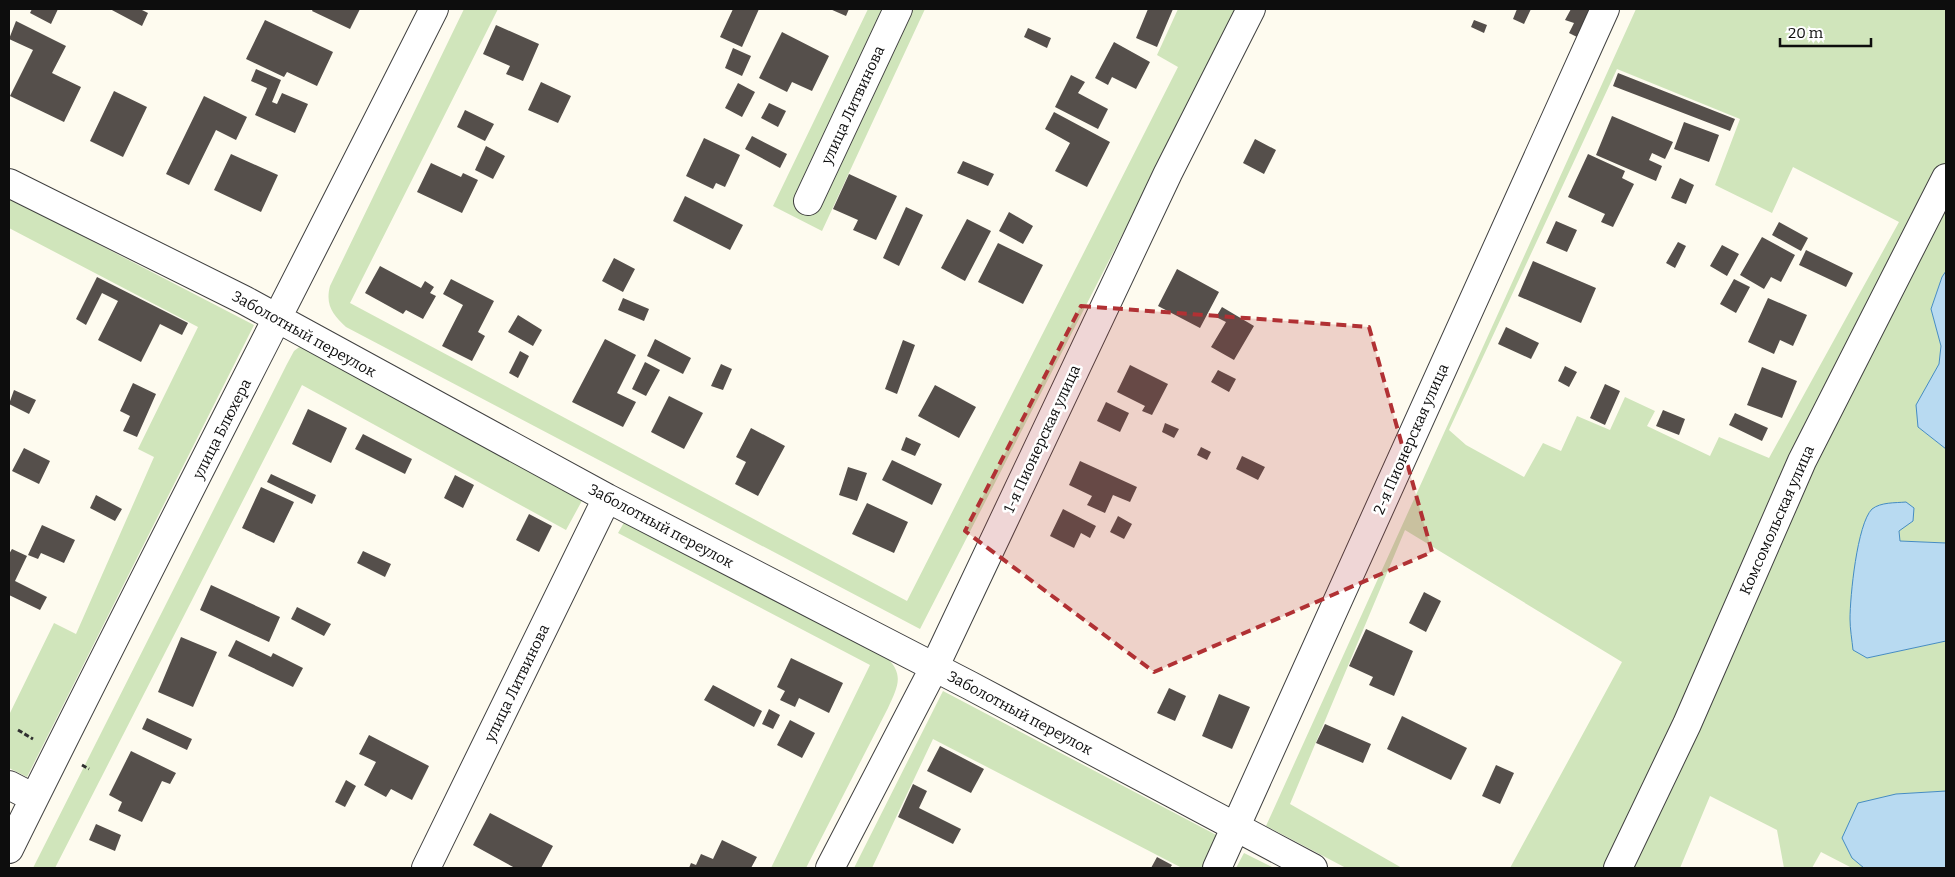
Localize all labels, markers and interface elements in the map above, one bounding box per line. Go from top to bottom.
scale bar [1780,15,1871,47]
text: 20 m [1788,24,1824,42]
street label: улица Литвинова [817,43,888,168]
street label: Заболотный переулок [229,287,379,381]
street label: 2-я Пионерская улица [1370,361,1452,517]
street label: 1-я Пионерская улица [1000,362,1084,516]
street label: улица Блюхера [189,376,255,483]
street label: Комсомольская улица [1736,442,1818,598]
street label: Заболотный переулок [585,480,737,572]
street label: улица Литвинова [480,621,553,746]
street label: Заболотный переулок [944,667,1096,759]

